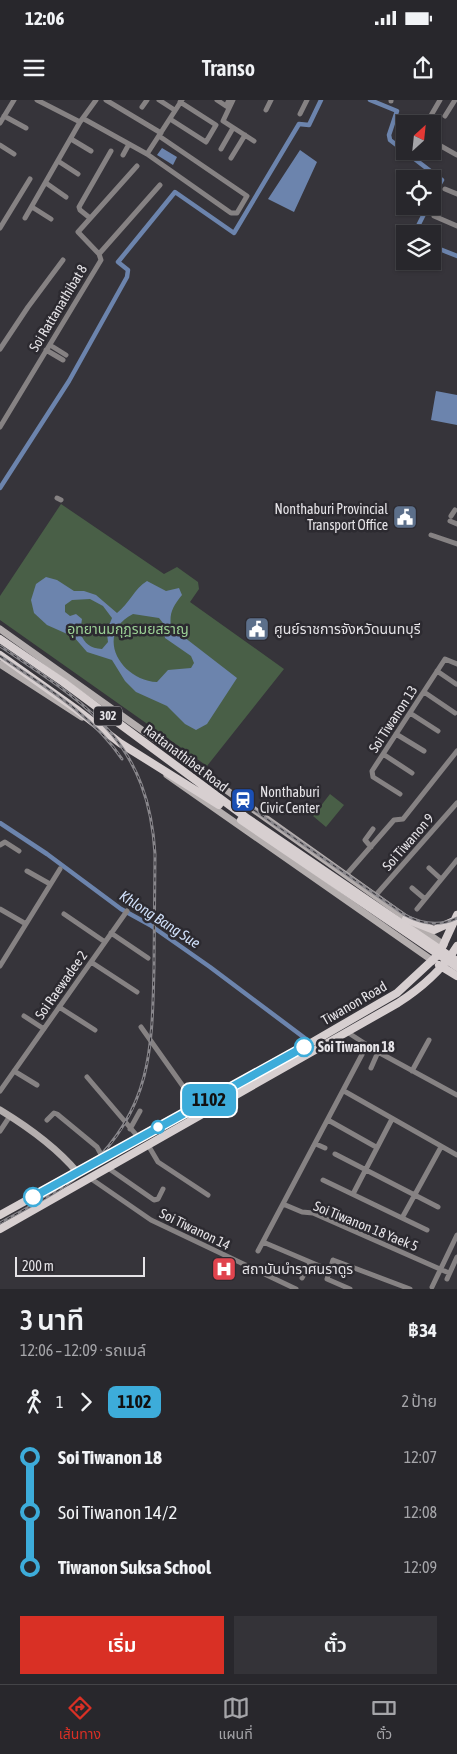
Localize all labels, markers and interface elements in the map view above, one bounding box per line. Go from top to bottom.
text: 12:06 [25,7,64,29]
icon: menu [20,54,48,82]
icon: share [409,54,437,82]
text: Transo [202,55,255,81]
north arrow [396,115,441,160]
map controls [396,115,441,270]
button: locate [396,170,441,215]
button: layers [396,225,441,270]
street label: Soi Rattanathibat 8 [26,261,90,354]
place label: Nonthaburi Provincial Transport Office [275,501,388,533]
public building icon: Nonthaburi Provincial Transport Office [392,504,418,530]
public building icon: ศูนย์ราชการจังหวัดนนทบุรี [244,616,270,642]
park label: อุทยานมกุฎรมยสราญ [67,621,189,638]
place label: ศูนย์ราชการจังหวัดนนทบุรี [274,621,421,638]
street label: Soi Tiwanon 13 [365,682,421,756]
road number: 302 [94,706,122,726]
street label: Rattanathibet Road [141,721,231,795]
place label: Nonthaburi Civic Center [260,784,320,816]
station icon: Nonthaburi Civic Center [230,787,256,813]
street label: Soi Tiwanon 9 [379,810,437,874]
water label: Khlong Bang Sue [117,887,204,951]
street label: Soi Raewadee 2 [32,948,90,1022]
street label: Tiwanon Road [319,978,389,1028]
marker: Soi Tiwanon 18 [294,1037,314,1057]
place label: Soi Tiwanon 18 [318,1039,395,1055]
line badge: 1102 [174,1084,244,1116]
text: 1102 [192,1089,226,1110]
unlabelled marker [151,1120,165,1134]
unlabelled marker [23,1187,43,1207]
street label: Soi Tiwanon 18 Yaek 5 [311,1198,421,1254]
street label: Soi Tiwanon 14 [157,1205,233,1253]
scale bar [15,1254,145,1277]
hospital icon: สถาบันบำราศนราดูร [211,1256,237,1282]
text: 200 m [22,1258,54,1274]
place label: สถาบันบำราศนราดูร [242,1261,353,1278]
text: 3 นาที [20,1304,84,1336]
text: ฿34 [408,1319,437,1341]
text: 12:06 – 12:09 · รถเมล์ [20,1341,146,1359]
icon: walk [20,1388,48,1416]
icon: forward [72,1388,100,1416]
text: 1102 [118,1391,151,1412]
text: 2 ป้าย [402,1392,437,1410]
text: 1 [56,1393,64,1411]
text: Soi Tiwanon 18 [58,1446,162,1468]
text: 12:07 [404,1448,437,1466]
text: Soi Tiwanon 14/2 [58,1501,177,1523]
text: 12:08 [404,1503,437,1521]
text: Tiwanon Suksa School [58,1556,211,1578]
text: 12:09 [404,1558,437,1576]
button: เริ่ม [20,1616,224,1674]
button: ตั๋ว [234,1616,437,1674]
tab: เส้นทาง [59,1694,101,1745]
tab: แผนที่ [219,1694,253,1745]
tab: ตั๋ว [370,1694,398,1745]

